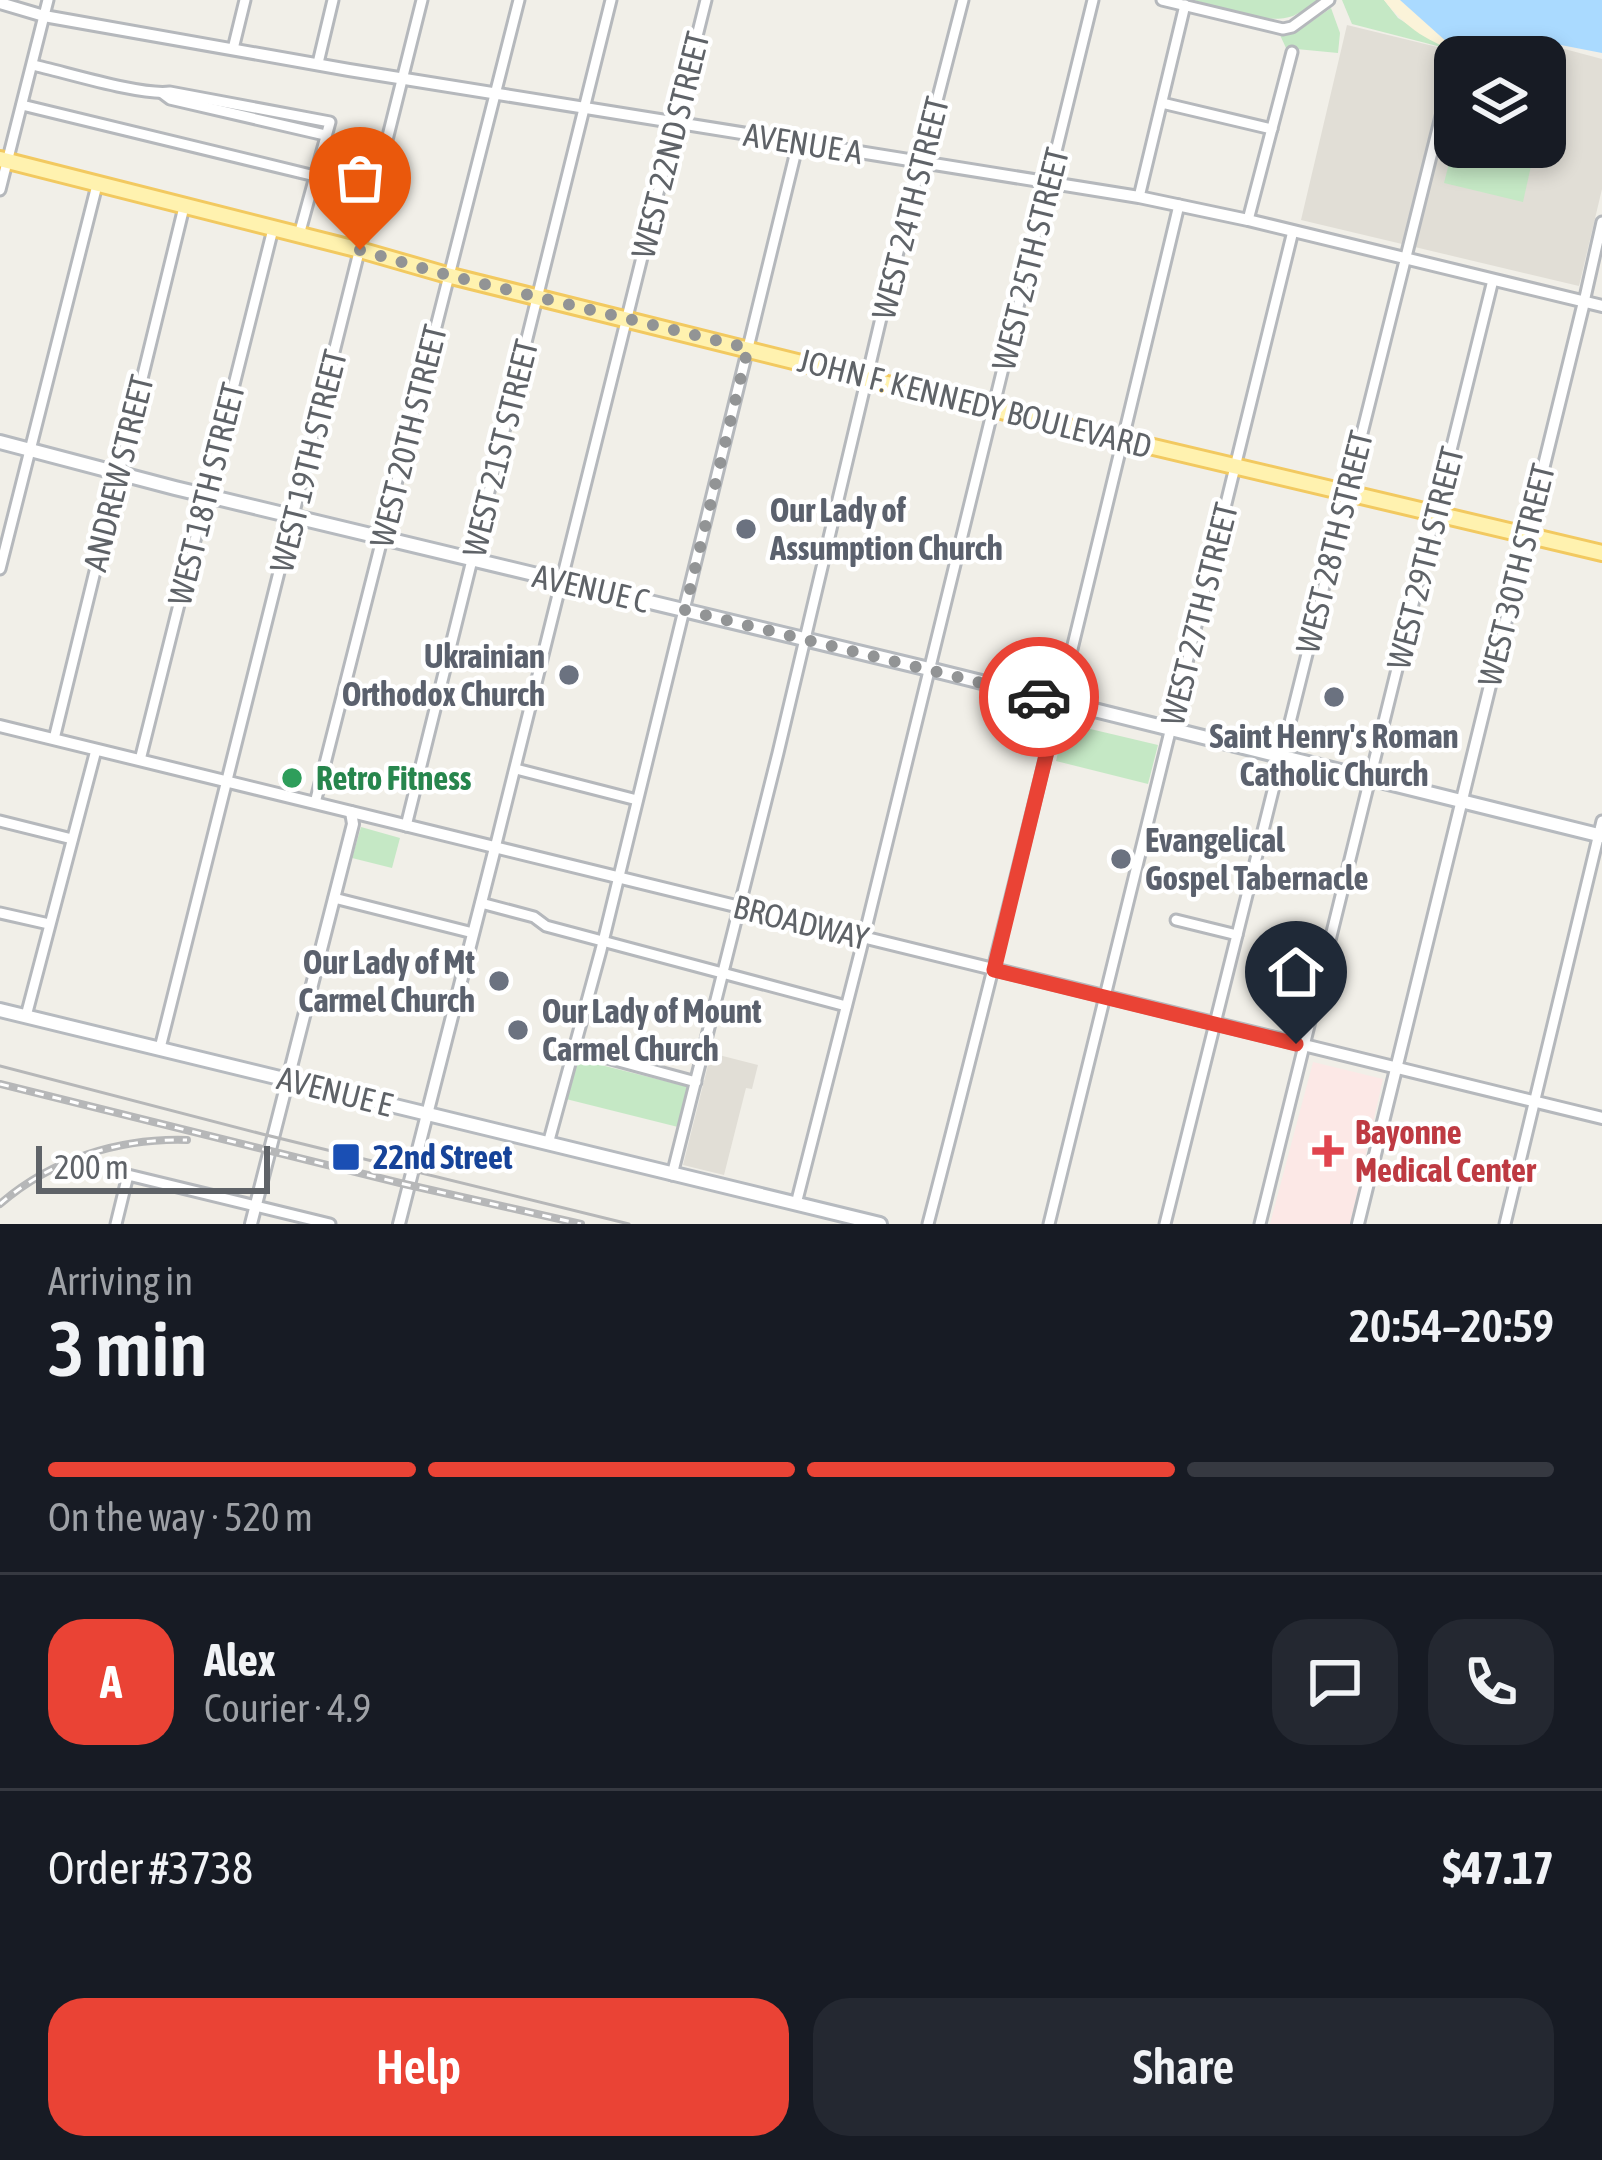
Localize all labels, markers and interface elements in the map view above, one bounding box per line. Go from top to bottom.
street label: WEST 22ND STREET [624,27,717,262]
map controls [1434,36,1566,168]
button: layers [1434,36,1566,168]
street label: WEST 24TH STREET [864,93,956,323]
street label: AVENUE A [741,115,866,171]
pin [309,127,411,250]
street label: WEST 25TH STREET [984,144,1076,374]
icon: bag [327,145,393,211]
street label: WEST 20TH STREET [362,321,454,551]
street label: WEST 21ST STREET [455,335,545,560]
street label: JOHN F. KENNEDY BOULEVARD [794,341,1156,465]
street label: WEST 19TH STREET [262,346,354,576]
street label: ANDREW STREET [75,371,161,575]
street label: WEST 18TH STREET [160,379,252,609]
street label: WEST 28TH STREET [1288,427,1380,657]
street label: WEST 29TH STREET [1379,443,1471,673]
street label: WEST 30TH STREET [1470,460,1562,690]
place label: Our Lady of Assumption Church [769,491,1003,567]
street label: WEST 27TH STREET [1153,499,1245,729]
marker: Our Lady of Assumption Church [733,516,759,542]
street label: AVENUE C [529,556,653,620]
place label: Ukrainian Orthodox Church [342,637,545,713]
courier [979,637,1099,757]
marker: Ukrainian Orthodox Church [556,662,582,688]
icon: car [1006,664,1072,730]
marker: Saint Henry's Roman Catholic Church [1321,684,1347,710]
place label: Saint Henry's Roman Catholic Church [1209,717,1459,793]
place label: Retro Fitness [316,759,472,797]
marker: Retro Fitness [279,765,305,791]
place label: Evangelical Gospel Tabernacle [1145,821,1368,897]
marker: Evangelical Gospel Tabernacle [1108,846,1134,872]
street label: BROADWAY [730,887,873,957]
pin [1245,921,1347,1044]
icon: home [1263,939,1329,1005]
place label: Our Lady of Mt Carmel Church [298,943,475,1019]
marker: Our Lady of Mt Carmel Church [486,968,512,994]
place label: Our Lady of Mount Carmel Church [542,992,762,1068]
marker: Our Lady of Mount Carmel Church [505,1017,531,1043]
street label: AVENUE E [273,1058,397,1124]
place label: Bayonne Medical Center [1355,1113,1537,1189]
marker: Bayonne Medical Center [1312,1135,1344,1167]
place label: 22nd Street [373,1138,513,1176]
scale bar [36,1140,270,1193]
marker: 22nd Street [330,1141,362,1173]
text: 200 m [54,1148,129,1186]
text: Arriving in [48,1259,193,1303]
text: 20:54–20:59 [1349,1300,1554,1352]
text: 3 min [48,1303,207,1393]
text: On the way · 520 m [48,1495,313,1539]
button: chat [1272,1619,1398,1745]
button: phone [1428,1619,1554,1745]
text: Alex [204,1634,276,1686]
text: A [100,1656,122,1708]
text: Courier · 4.9 [204,1686,371,1730]
text: Order #3738 [48,1842,253,1894]
text: $47.17 [1442,1842,1554,1894]
button: Help [48,1998,789,2136]
button: Share [813,1998,1554,2136]

